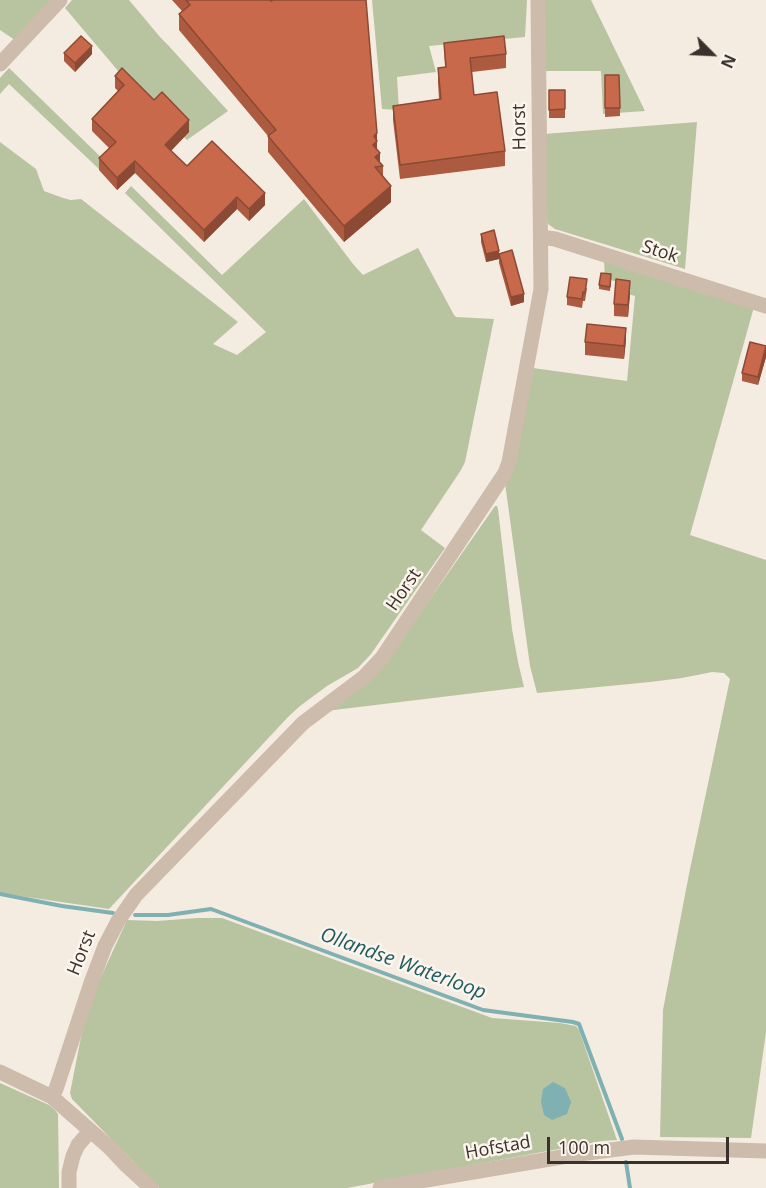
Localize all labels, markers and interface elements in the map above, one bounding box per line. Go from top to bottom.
north arrow [682,24,742,84]
text: N [716,51,741,72]
street label: Horst [509,104,531,150]
street label: Stok [639,236,681,268]
street label: Horst [382,565,426,615]
water label: Ollandse Waterloop [317,923,489,1005]
street label: Horst [63,927,101,979]
scale bar [550,1125,732,1163]
street label: Hofstad [464,1132,532,1164]
text: 100 m [558,1135,610,1159]

